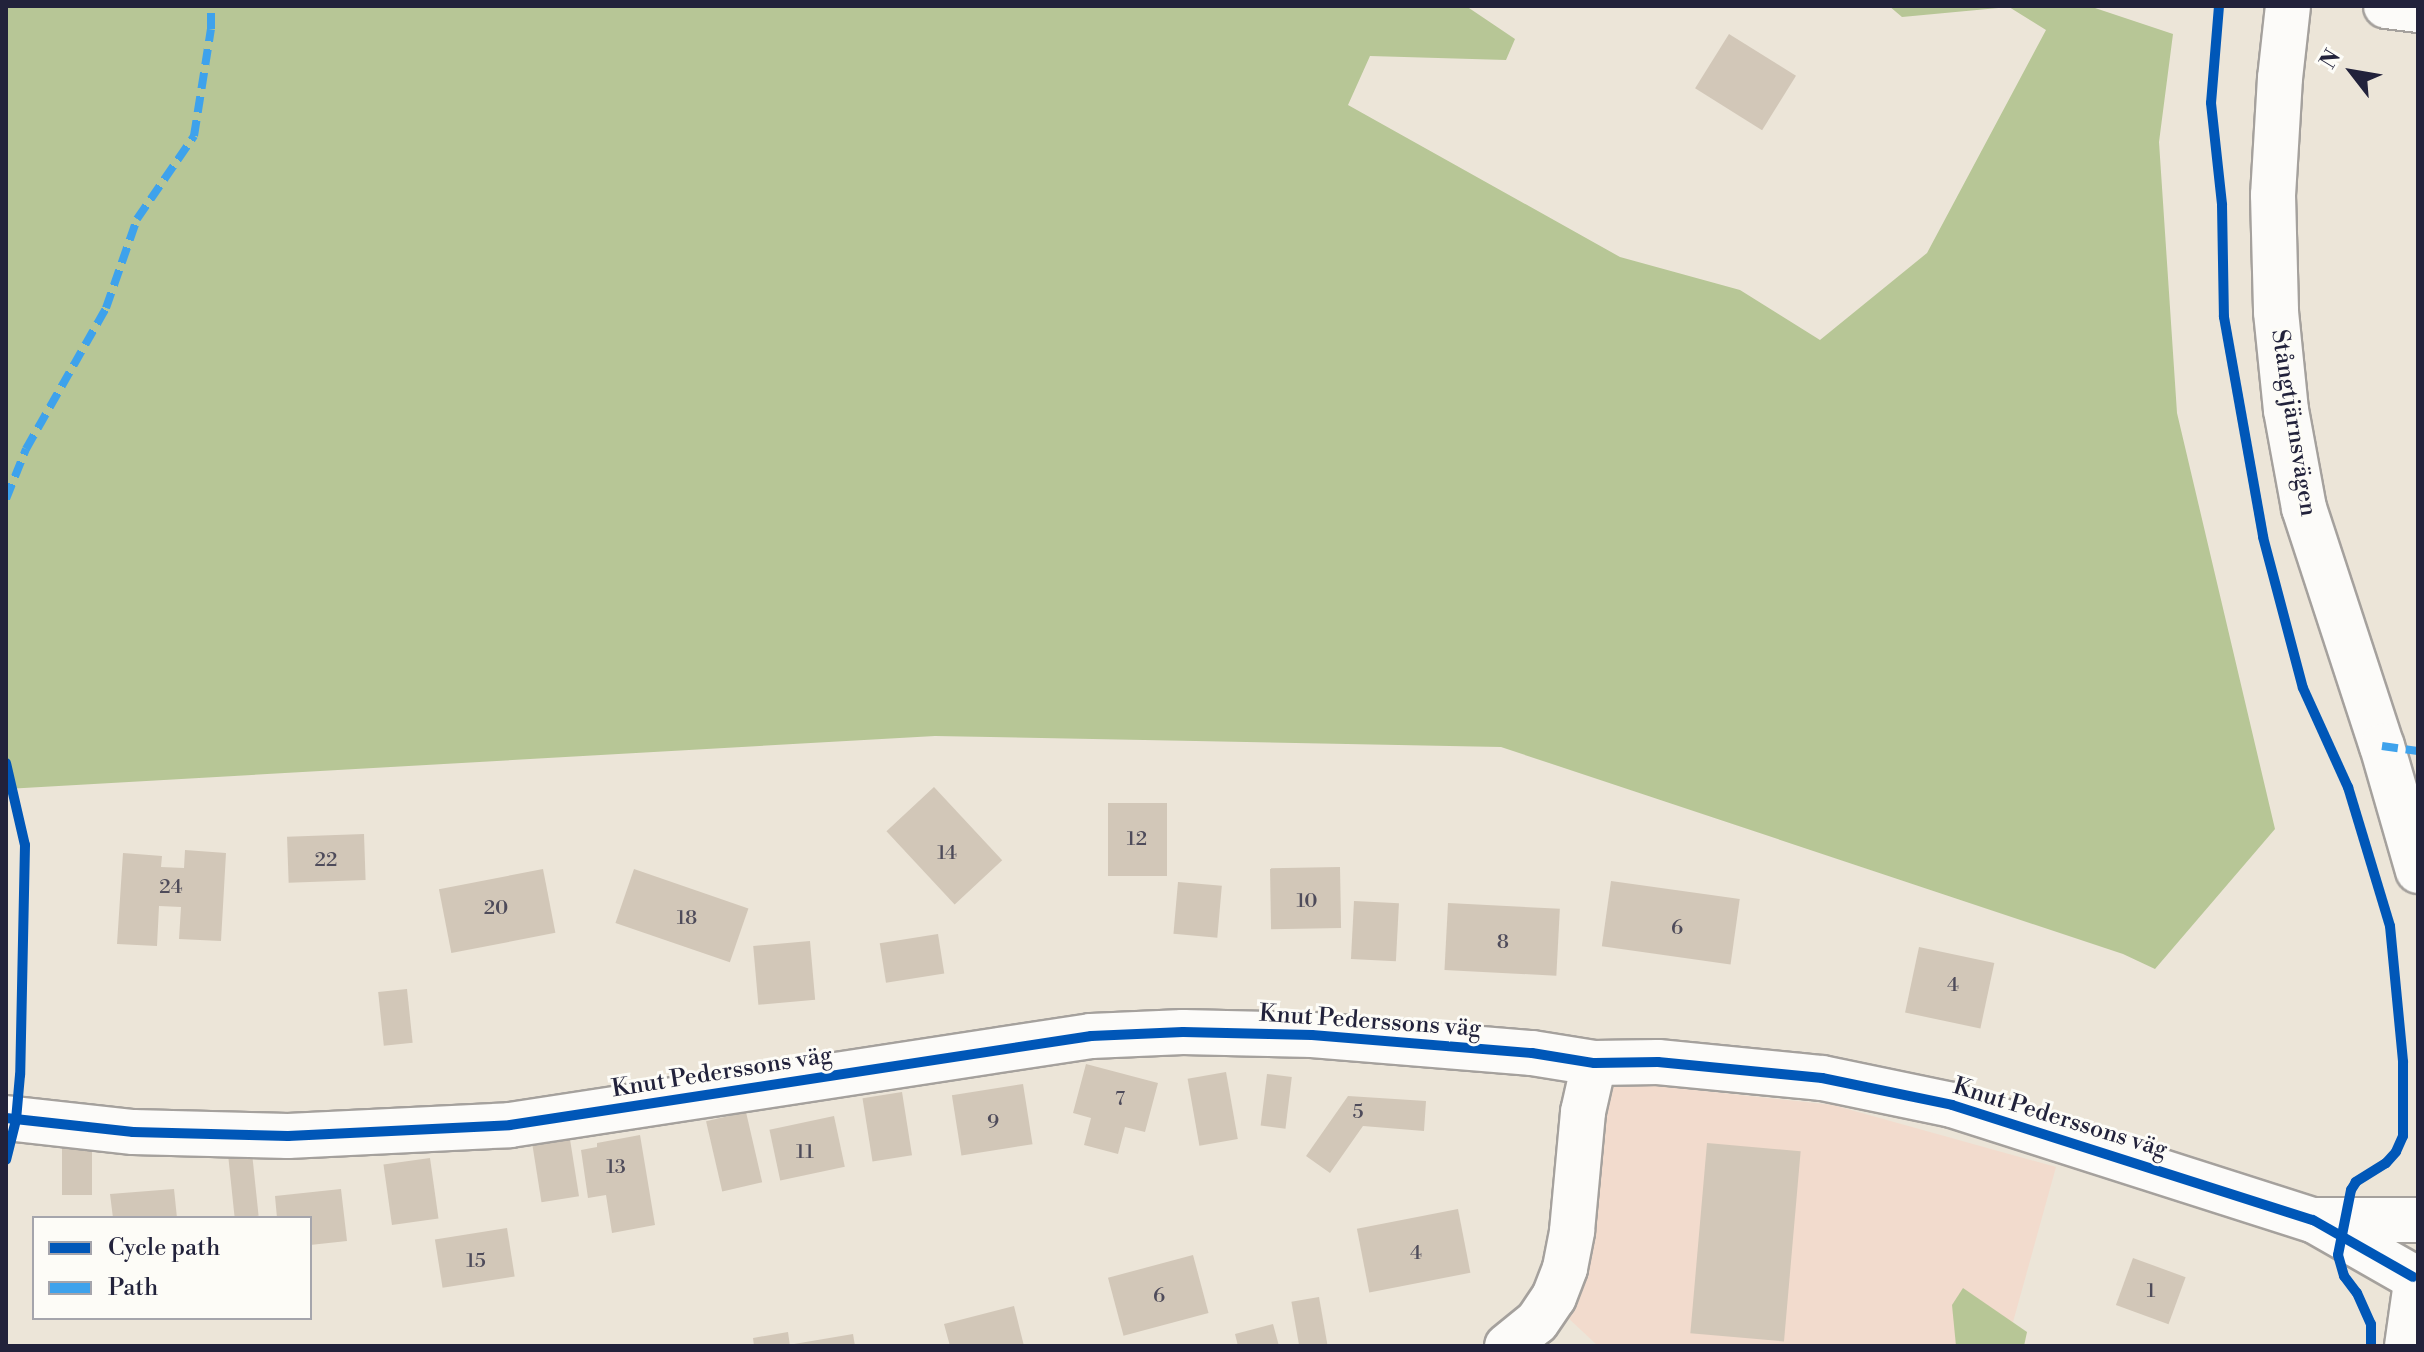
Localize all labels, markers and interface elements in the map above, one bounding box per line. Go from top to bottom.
north arrow [2312,32,2392,112]
text: N [2315,45,2347,74]
street label: Stångtjärnsvägen [2264,328,2322,518]
house number: 12 [1127,827,1147,851]
house number: 14 [937,841,957,865]
house number: 22 [315,848,337,872]
house number: 24 [159,875,183,899]
house number: 10 [1296,889,1318,913]
house number: 20 [484,896,508,920]
house number: 18 [677,906,697,930]
house number: 6 [1671,916,1683,940]
house number: 8 [1497,930,1509,954]
house number: 4 [1947,973,1959,997]
street label: Knut Pederssons väg [1258,1000,1482,1044]
street label: Knut Pederssons väg [610,1041,834,1105]
street label: Knut Pederssons väg [1949,1073,2171,1165]
house number: 7 [1115,1087,1125,1111]
house number: 5 [1352,1100,1364,1124]
house number: 9 [987,1110,999,1134]
house number: 11 [796,1140,814,1164]
house number: 13 [606,1155,626,1179]
legend [32,1216,312,1320]
text: Cycle path [108,1233,220,1263]
house number: 4 [1410,1241,1422,1265]
house number: 15 [466,1249,486,1273]
text: Path [108,1273,158,1303]
house number: 1 [2147,1279,2155,1303]
house number: 6 [1153,1284,1165,1308]

